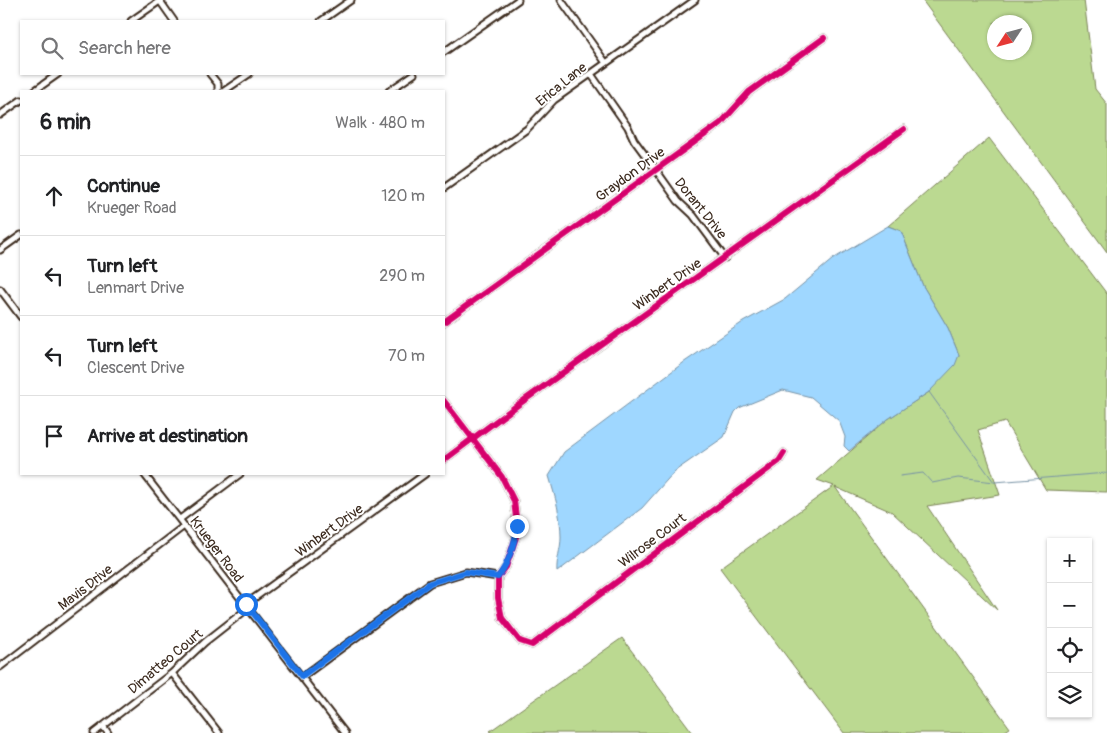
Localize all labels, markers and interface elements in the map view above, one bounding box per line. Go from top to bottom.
north arrow [987,15,1032,60]
search box [20,20,445,75]
icon: search [38,34,66,62]
text: Search here [78,36,171,60]
street label: Erica Lane [533,59,590,110]
text: 6 min [40,109,91,136]
text: Walk · 480 m [335,113,425,133]
street label: Graydon Drive [592,143,668,205]
text: Continue [87,174,160,198]
street label: Dorant Drive [671,174,730,242]
icon: ahead [40,182,68,210]
text: 120 m [381,186,425,206]
text: Krueger Road [87,198,177,218]
text: Turn left [87,254,157,278]
street label: Winbert Drive [630,255,705,314]
icon: left [40,262,68,290]
text: 290 m [379,266,425,286]
text: Lenmart Drive [87,278,184,298]
text: Turn left [87,334,157,358]
icon: left [40,342,68,370]
text: 70 m [388,346,425,366]
text: Clescent Drive [87,358,184,378]
icon: arrive [40,422,68,450]
text: Arrive at destination [87,424,248,448]
street label: Winbert Drive [292,500,367,561]
street label: Wilrose Court [615,509,690,571]
street label: Krueger Road [186,513,247,586]
route end [506,515,529,538]
map controls [1047,538,1092,718]
button: + [1047,538,1092,583]
street label: Mavis Drive [55,561,116,614]
button: − [1047,583,1092,628]
route start [235,593,258,616]
street label: Dimatteo Court [125,625,206,697]
button: locate [1047,628,1092,673]
button: layers [1047,673,1092,718]

